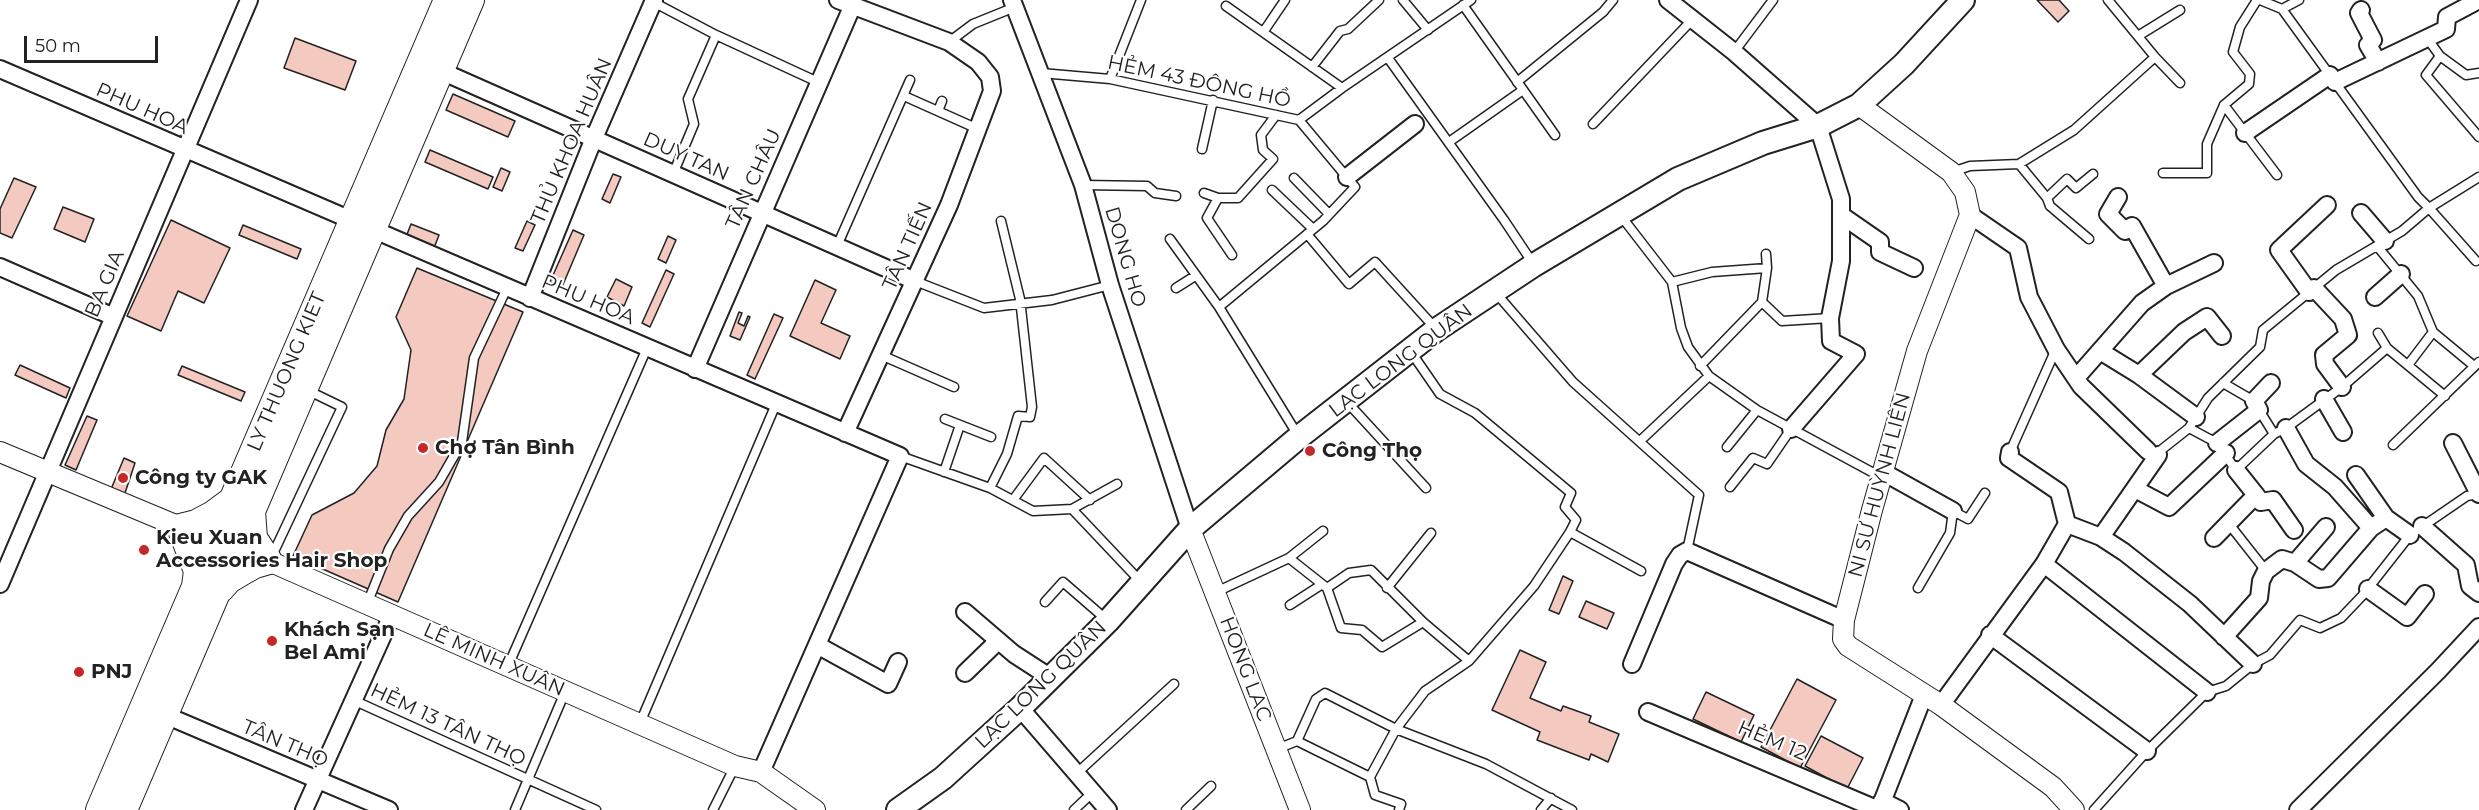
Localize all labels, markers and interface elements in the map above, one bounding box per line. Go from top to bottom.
scale bar [27,24,160,62]
text: 50 m [35,35,81,57]
street label: HẺM 43 ĐÔNG HỒ [1105,51,1293,113]
street label: THỦ KHOA HUÂN [526,54,618,228]
street label: PHU HOA [92,78,192,140]
street label: TÂN CHÂU [721,125,787,233]
street label: DUY TAN [639,127,733,187]
street label: TÂN TIẾN [878,198,938,294]
street label: DONG HO [1099,204,1151,310]
street label: BA GIA [80,247,130,321]
street label: PHU HOA [538,270,638,330]
street label: LY THUONG KIET [243,289,331,455]
street label: LẠC LONG QUÂN [1324,299,1478,423]
street label: NI SƯ HUỲNH LIÊN [1844,390,1916,580]
place label: Chợ Tân Bình [435,436,575,460]
place label: Công Thọ [1322,439,1422,463]
marker: Chợ Tân Bình [416,441,430,455]
marker: Công Thọ [1303,444,1317,458]
place label: Công ty GAK [135,466,267,490]
marker: Công ty GAK [116,471,130,485]
place label: Kieu Xuan Accessories Hair Shop [156,526,387,573]
marker: Kieu Xuan Accessories Hair Shop [137,543,151,557]
street label: HONG LAC [1214,613,1276,725]
street label: LẠC LONG QUÂN [970,616,1112,754]
place label: Khách Sạn Bel Ami [284,618,395,665]
street label: LÊ MINH XUÂN [420,618,568,702]
marker: Khách Sạn Bel Ami [265,634,279,648]
place label: PNJ [91,660,132,684]
marker: PNJ [72,665,86,679]
street label: HẺM 13 TÂN THỌ [366,678,530,772]
street label: TÂN THỌ [238,715,332,773]
street label: HẺM 12 [1734,716,1810,766]

